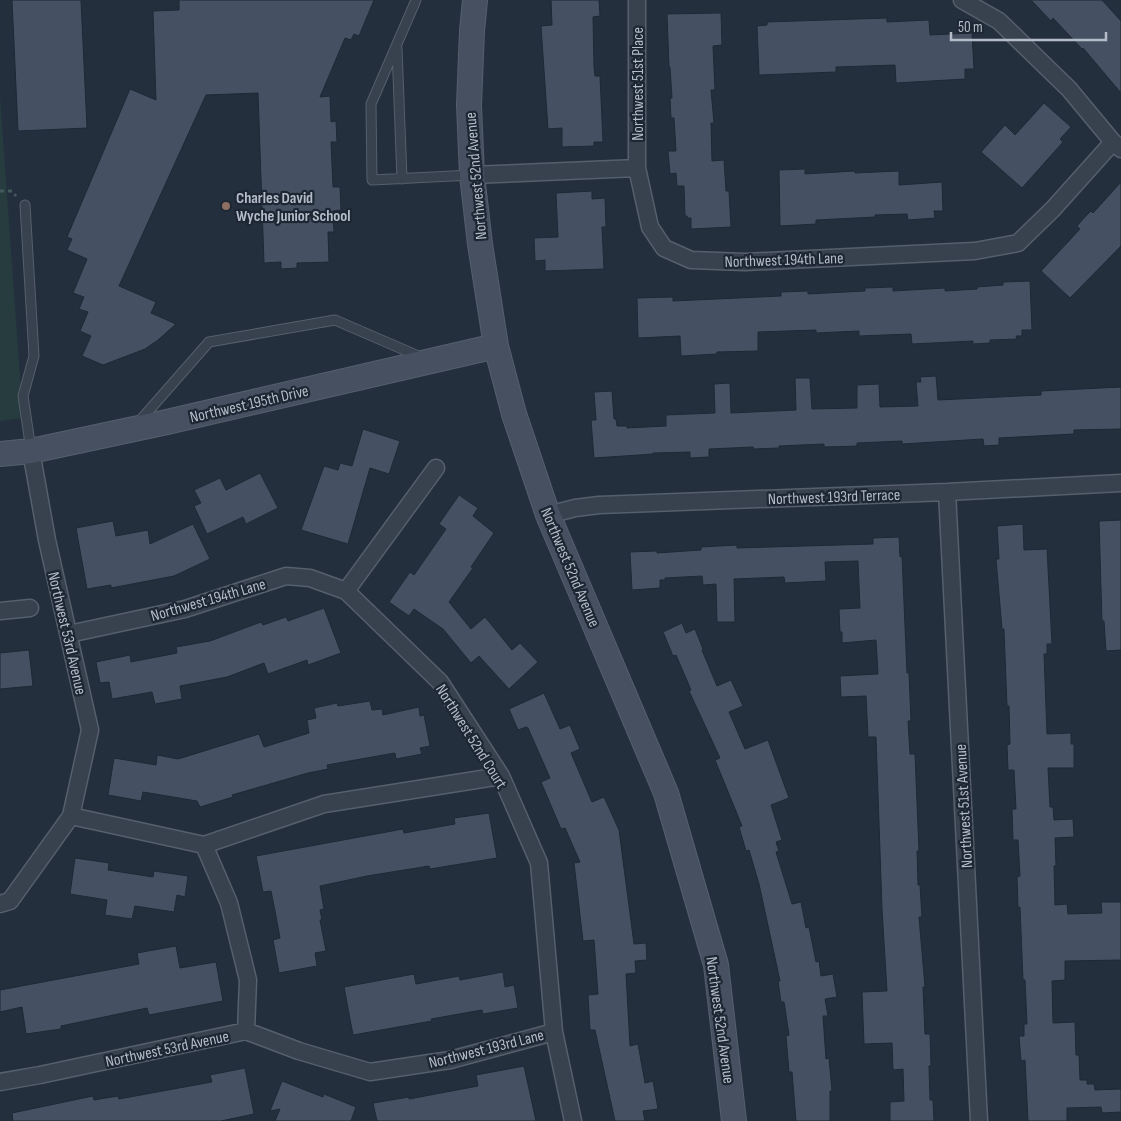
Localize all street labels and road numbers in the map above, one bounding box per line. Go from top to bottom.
street label: Northwest 51st Place [629,27,648,141]
street label: Northwest 52nd Avenue [461,111,492,240]
street label: Northwest 194th Lane [724,249,844,272]
street label: Northwest 195th Drive [188,382,310,427]
street label: Northwest 193rd Terrace [768,486,901,509]
street label: Northwest 52nd Avenue [536,505,603,630]
street label: Northwest 53rd Avenue [43,570,90,697]
street label: Northwest 194th Lane [149,575,268,626]
street label: Northwest 52nd Court [431,681,511,793]
street label: Northwest 51st Avenue [952,743,977,868]
street label: Northwest 52nd Avenue [701,956,738,1085]
street label: Northwest 193rd Lane [427,1026,546,1073]
street label: Northwest 53rd Avenue [104,1027,231,1072]

